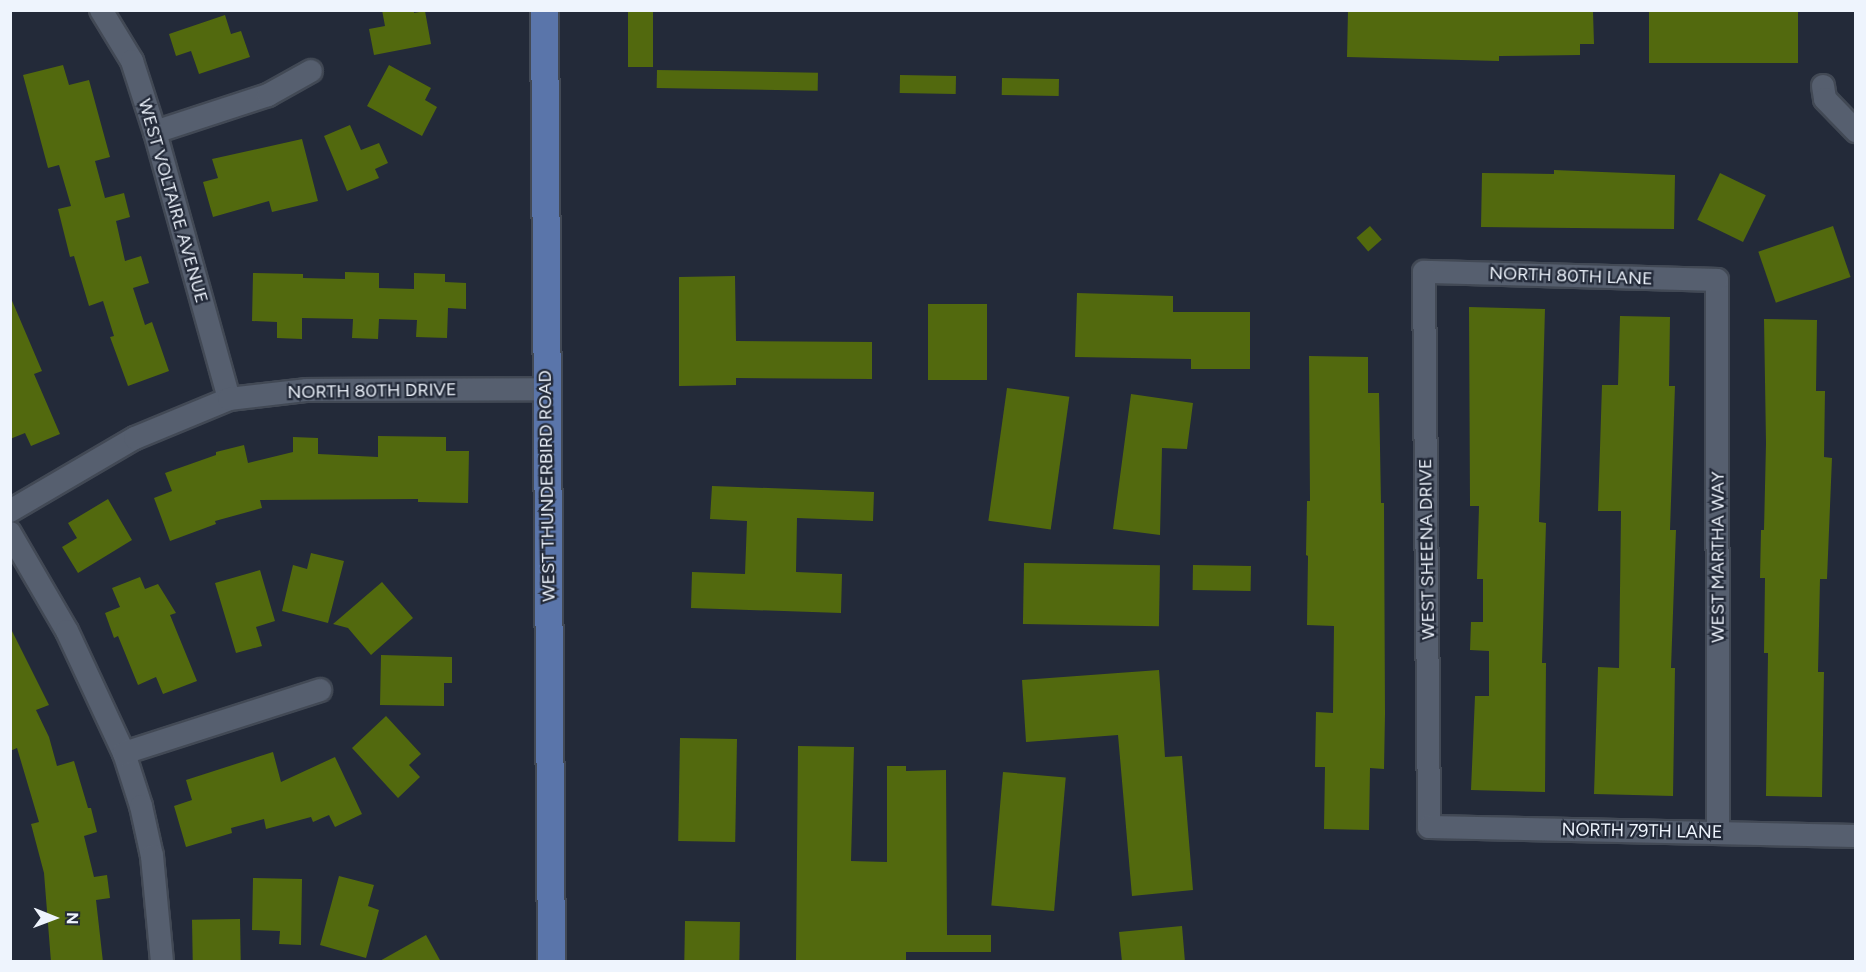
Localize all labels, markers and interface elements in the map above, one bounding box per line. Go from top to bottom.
street label: WEST VOLTAIRE AVENUE [133,96,213,306]
street label: NORTH 80TH LANE [1489,262,1653,290]
street label: WEST THUNDERBIRD ROAD [534,370,560,602]
street label: NORTH 80TH DRIVE [287,379,457,403]
street label: WEST SHEENA DRIVE [1415,458,1439,640]
street label: WEST MARTHA WAY [1707,471,1729,643]
street label: NORTH 79TH LANE [1561,819,1723,843]
north arrow [24,888,84,948]
text: N [63,912,82,925]

